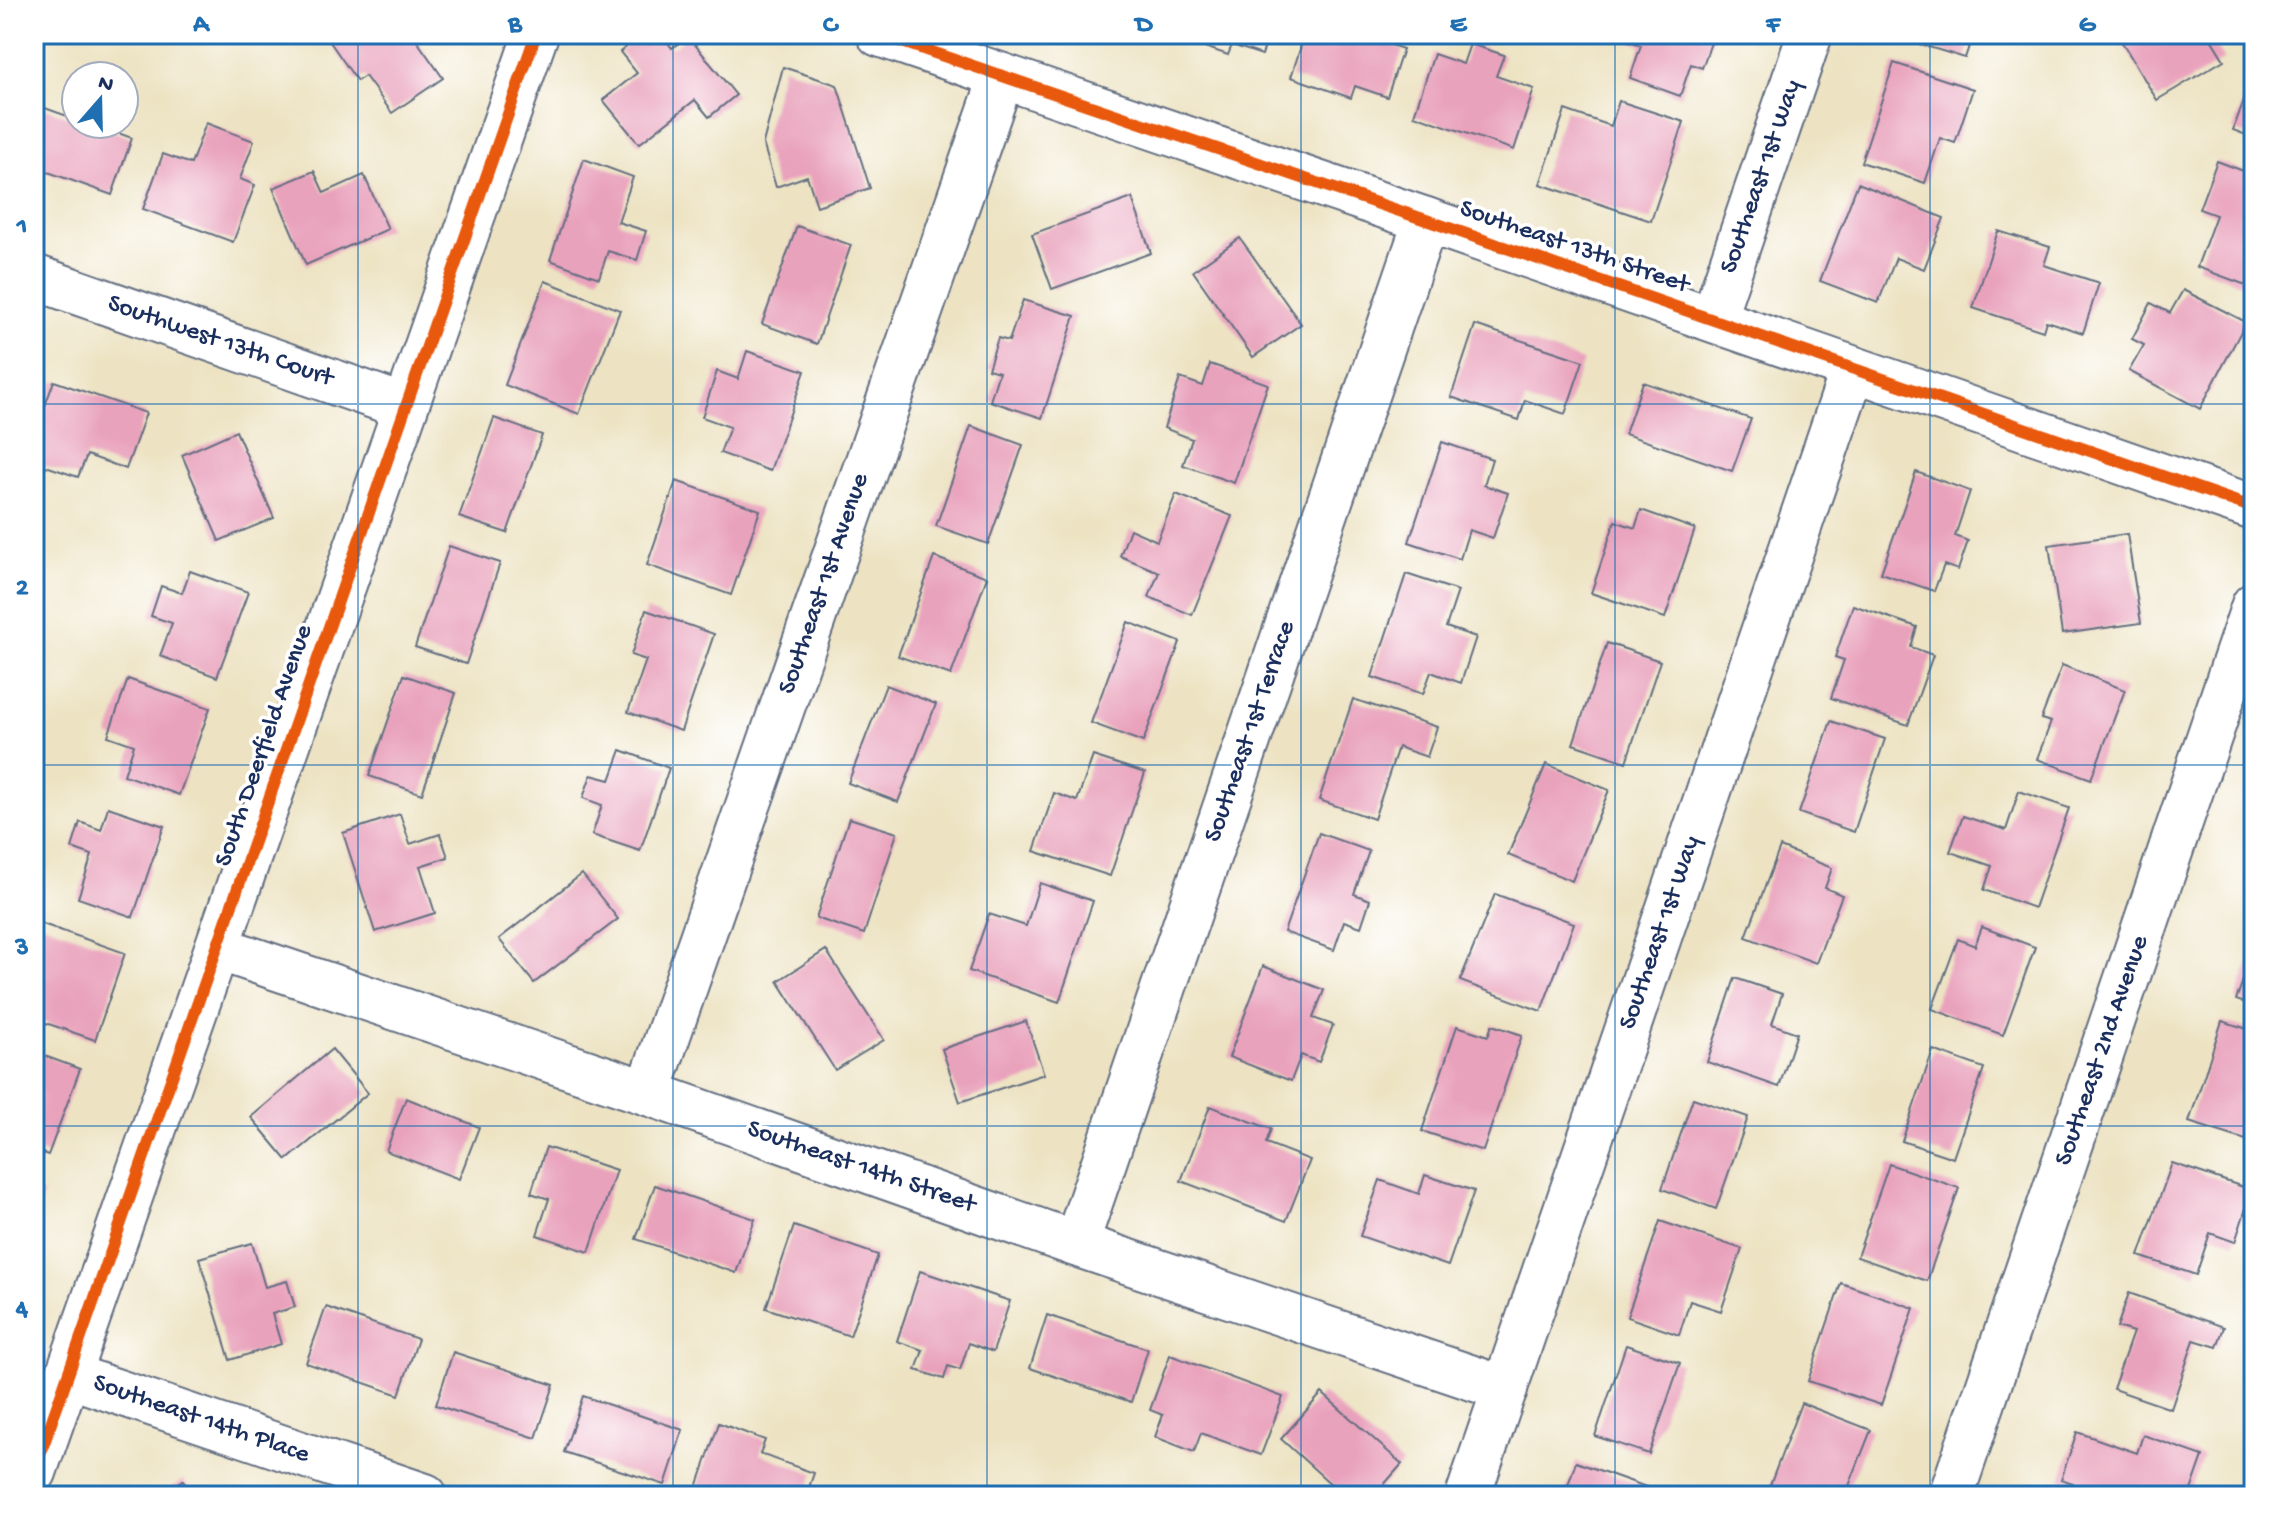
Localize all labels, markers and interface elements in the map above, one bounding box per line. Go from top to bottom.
text: A [192,11,210,42]
text: B [507,11,523,42]
text: C [823,11,840,42]
text: D [1134,11,1154,42]
text: E [1450,11,1468,42]
text: F [1765,11,1781,42]
text: G [2079,11,2097,42]
north arrow [60,60,140,140]
text: N [94,70,117,100]
street label: Southeast 1st Way [1714,76,1810,278]
street label: Southeast 13th Street [1455,194,1695,303]
text: 1 [16,213,27,244]
street label: Southwest 13th Court [103,289,339,396]
street label: Southeast 1st Avenue [773,469,878,699]
text: 2 [16,574,29,605]
street label: Southeast 1st Terrace [1199,617,1304,847]
street label: South Deerfield Avenue [209,620,321,871]
street label: Southeast 1st Way [1613,832,1709,1034]
street label: Southeast 2nd Avenue [2049,931,2157,1170]
text: 3 [14,934,29,965]
street label: Southeast 14th Street [743,1114,981,1222]
text: 4 [15,1295,29,1326]
street label: Southeast 14th Place [89,1368,314,1472]

